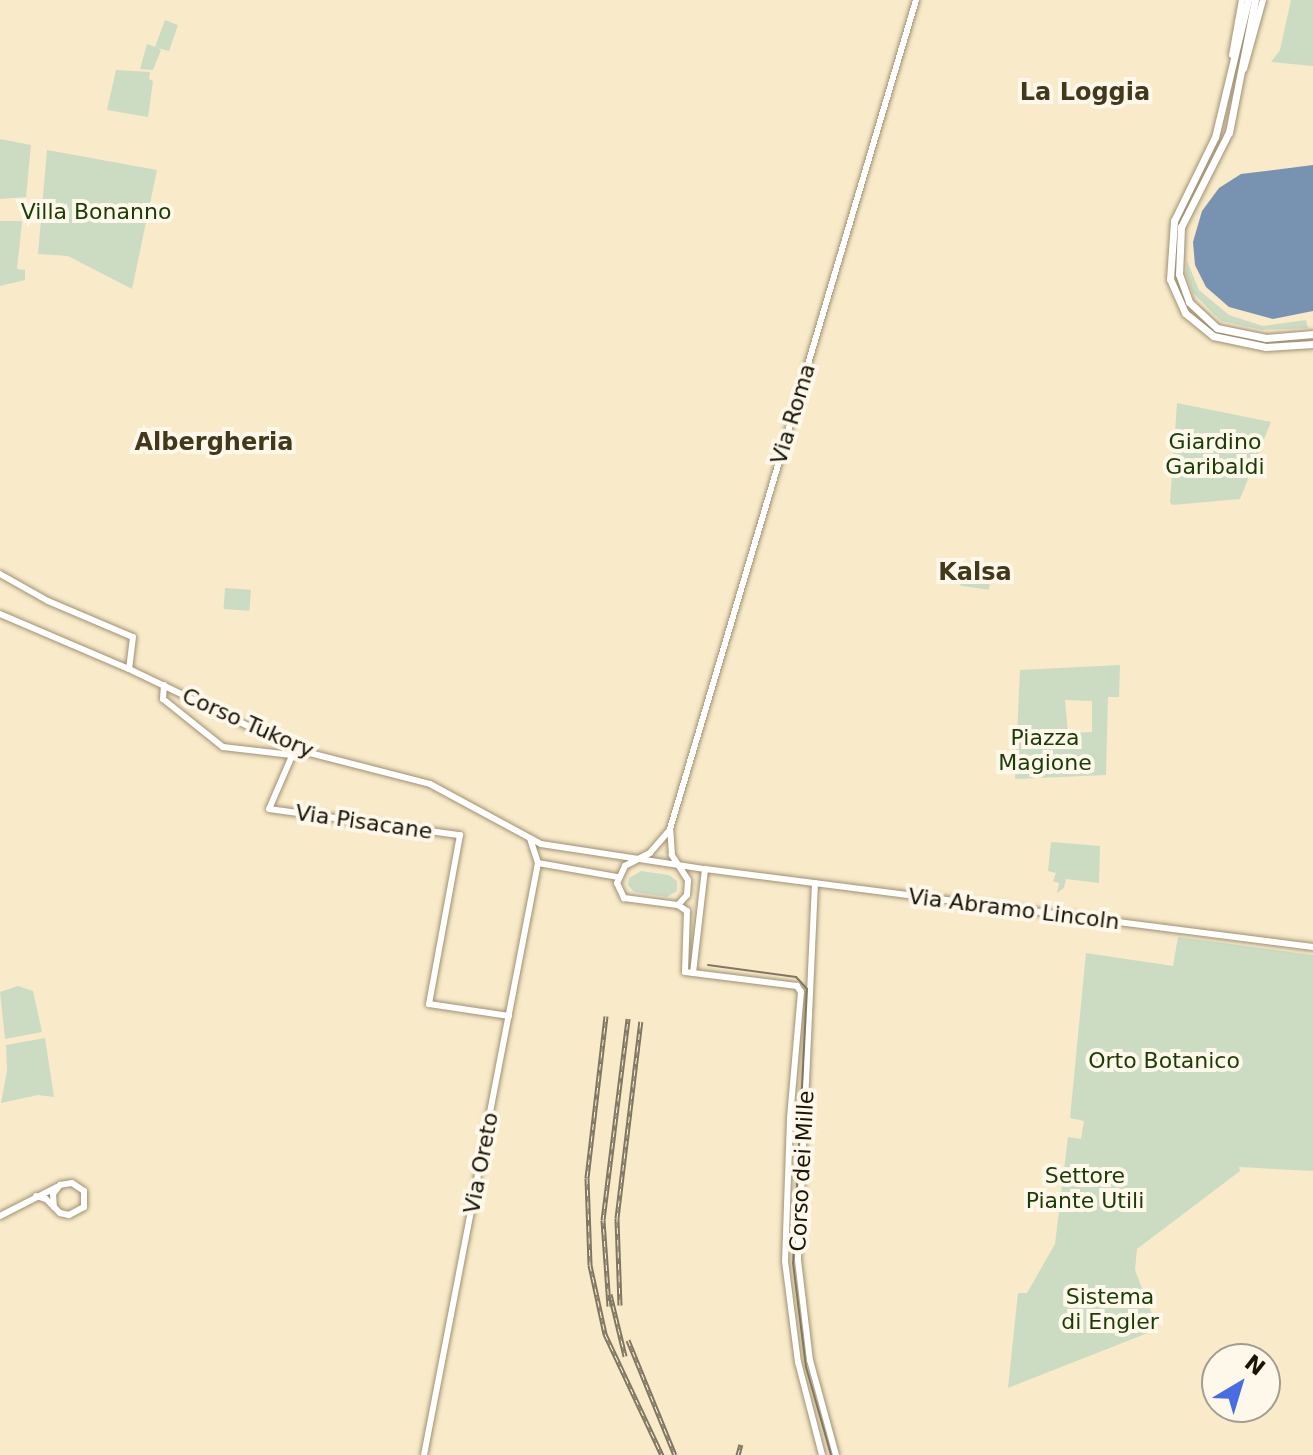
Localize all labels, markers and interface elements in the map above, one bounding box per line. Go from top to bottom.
district label: La Loggia [1020,79,1150,107]
park label: Villa Bonanno [21,199,171,225]
street label: Via Roma [765,360,821,468]
park label: Giardino Garibaldi [1165,428,1265,480]
district label: Albergheria [135,429,293,457]
district label: Kalsa [938,559,1012,587]
street label: Corso Tukory [178,682,318,764]
park label: Piazza Magione [998,724,1092,776]
street label: Via Pisacane [294,799,434,845]
street label: Via Abramo Lincoln [907,883,1121,935]
park label: Orto Botanico [1088,1048,1240,1074]
street label: Corso dei Mille [785,1090,819,1252]
street label: Via Oreto [458,1110,504,1216]
park label: Settore Piante Utili [1026,1162,1144,1214]
park label: Sistema di Engler [1061,1283,1159,1334]
north arrow [1201,1343,1281,1423]
text: N [1240,1350,1270,1381]

